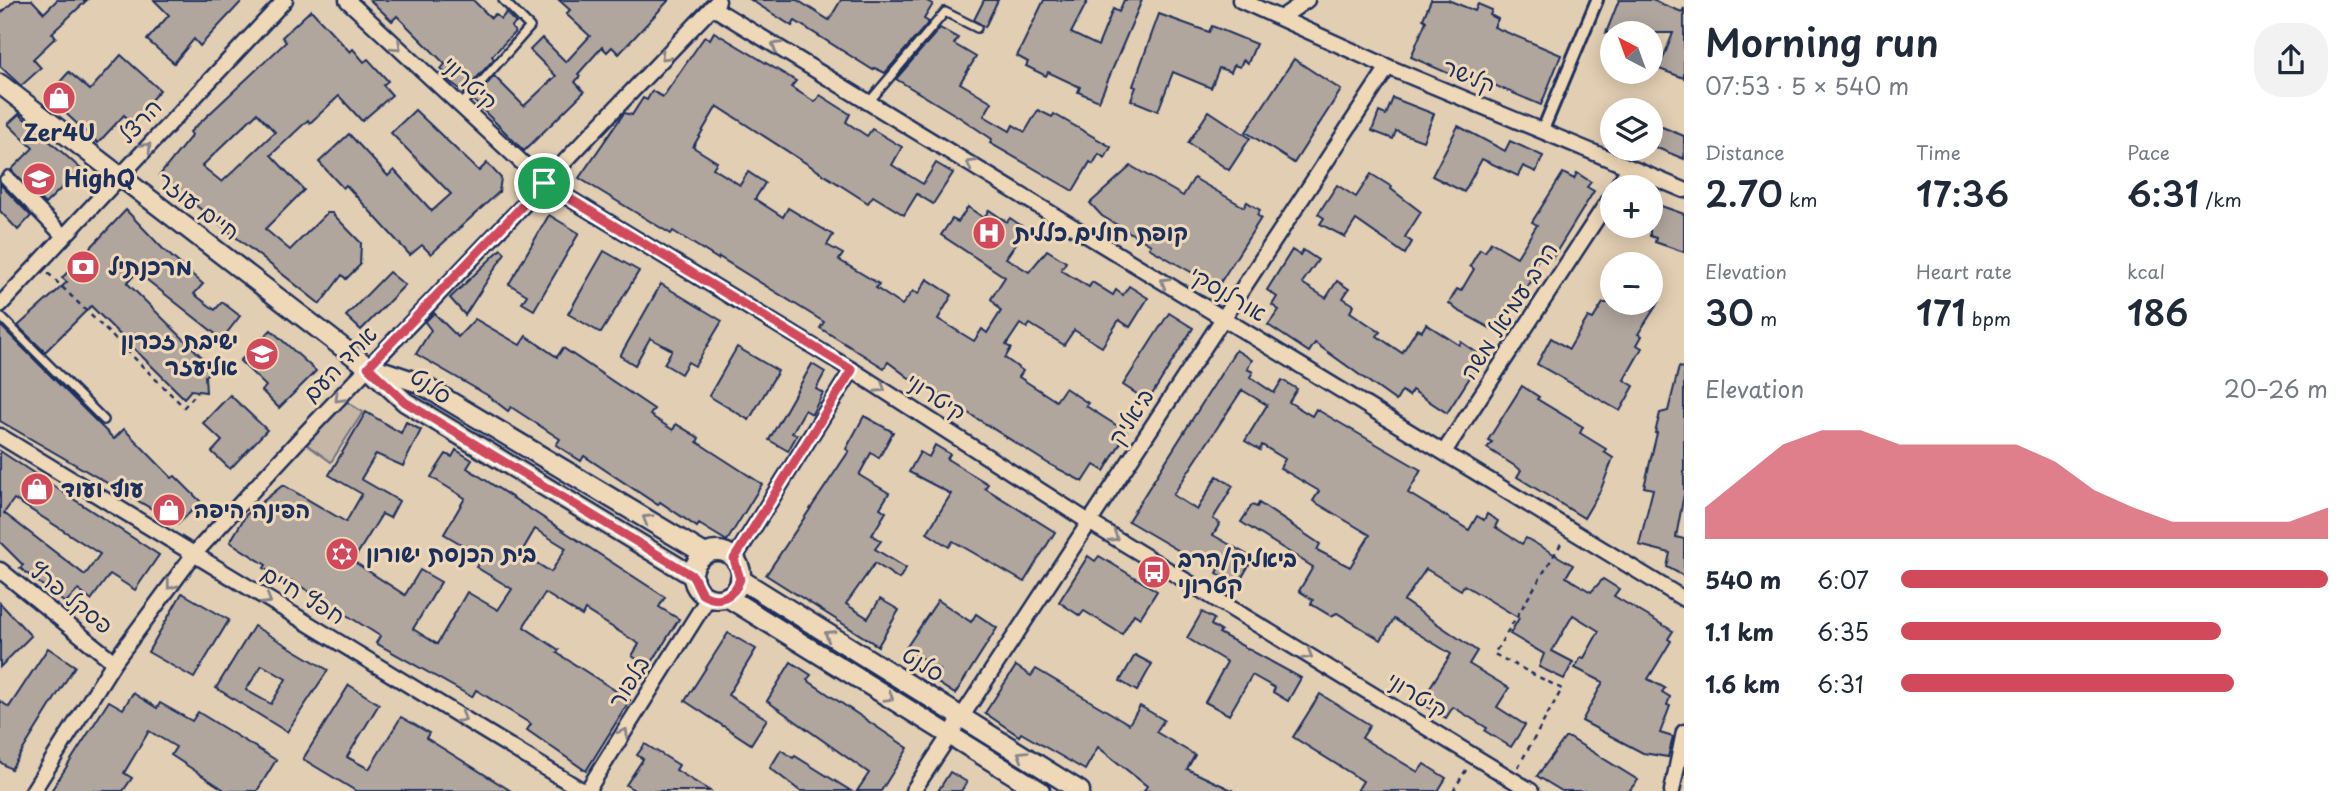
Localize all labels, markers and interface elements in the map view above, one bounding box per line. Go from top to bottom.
text: Morning run [1705,13,1939,70]
north arrow [1600,21,1662,84]
map controls [1600,21,1663,315]
button: share [2254,23,2328,97]
one-way arrow [389,38,402,51]
one-way arrow [771,41,784,54]
street label: קיטרוני [435,47,507,117]
one-way arrow [661,48,674,61]
street label: קלישר [1438,48,1501,101]
text: 07:53 · 5 × 540 m [1705,68,1909,103]
shop icon: Zer4U [40,79,78,117]
street label: הרצל [109,89,169,150]
button: layers [1600,98,1663,161]
place label: Zer4U [23,114,95,149]
text: Distance [1705,138,1785,166]
text: Time [1916,138,1961,166]
text: Pace [2127,138,2170,166]
one-way arrow [138,142,151,155]
pin [514,153,574,213]
school or university icon: HighQ [20,160,58,198]
place label: HighQ [64,160,135,195]
one-way arrow [965,160,978,173]
street label: חיים עוזר [150,162,248,248]
icon: arrive [525,164,563,202]
text: 2.70 [1705,166,1783,219]
text: 17:36 [1916,166,2009,219]
text: 6:31 [2127,166,2199,219]
button: + [1600,175,1663,238]
text: km [1783,185,1818,213]
text: /km [2199,185,2242,213]
hospital icon: קופת חולים כללית [970,214,1008,252]
place label: קופת חולים כללית [1012,214,1188,249]
street label: הרב עמיאל משה [1450,234,1565,386]
bank icon: מרכנתיל [64,248,102,286]
place label: מרכנתיל [108,248,192,283]
button: − [1600,252,1663,315]
street label: אורלנסקי [1183,256,1274,330]
text: Elevation [1705,257,1787,285]
text: Heart rate [1916,257,2012,285]
text: kcal [2127,257,2165,285]
one-way arrow [1160,278,1173,291]
text: 30 [1705,285,1754,338]
text: 171 [1916,285,1966,338]
text: 186 [2127,285,2188,338]
text: m [1754,304,1777,332]
text: bpm [1966,304,2011,332]
street label: אחד העם [293,317,384,409]
place label: ישיבת זכרון אליעזר [121,322,238,383]
school or university icon: ישיבת זכרון אליעזר [243,335,281,373]
street label: סלנט [404,358,460,412]
street label: קיטרוני [900,363,974,428]
text: Elevation [1705,371,1804,406]
text: 20–26 m [2224,371,2328,406]
one-way arrow [873,380,886,393]
street label: ביאליק [1098,381,1161,452]
one-way arrow [334,389,347,402]
shop icon: עוף ועוד [18,470,56,508]
place label: עוף ועוד [61,470,144,505]
shop icon: הפינה היפה [150,491,188,529]
place label: הפינה היפה [194,491,310,526]
one-way arrow [641,514,654,527]
one-way arrow [1106,529,1119,542]
synagogue icon: בית הכנסת ישורון [323,535,361,573]
place label: בית הכנסת ישורון [366,535,537,570]
place label: ביאליק/הרב קטרוני [1177,540,1297,601]
street label: פסקל פרץ [22,552,121,642]
bus stop icon: ביאליק/הרב קטרוני [1135,553,1173,591]
street label: חפץ חיים [255,555,352,632]
text: 540 m [1705,562,1781,597]
text: 6:07 [1817,562,1869,597]
one-way arrow [167,578,179,590]
one-way arrow [259,592,272,605]
text: 1.1 km [1705,614,1774,649]
text: 6:35 [1817,614,1869,649]
one-way arrow [824,630,837,643]
street label: סלנט [896,636,952,689]
one-way arrow [1301,647,1314,660]
street label: בלפור [598,648,657,714]
street label: קיטרוני [1381,662,1455,726]
text: 1.6 km [1705,666,1780,701]
text: 6:31 [1817,666,1864,701]
one-way arrow [881,689,894,702]
one-way arrow [454,709,467,722]
one-way arrow [615,728,628,741]
one-way arrow [1017,750,1030,763]

